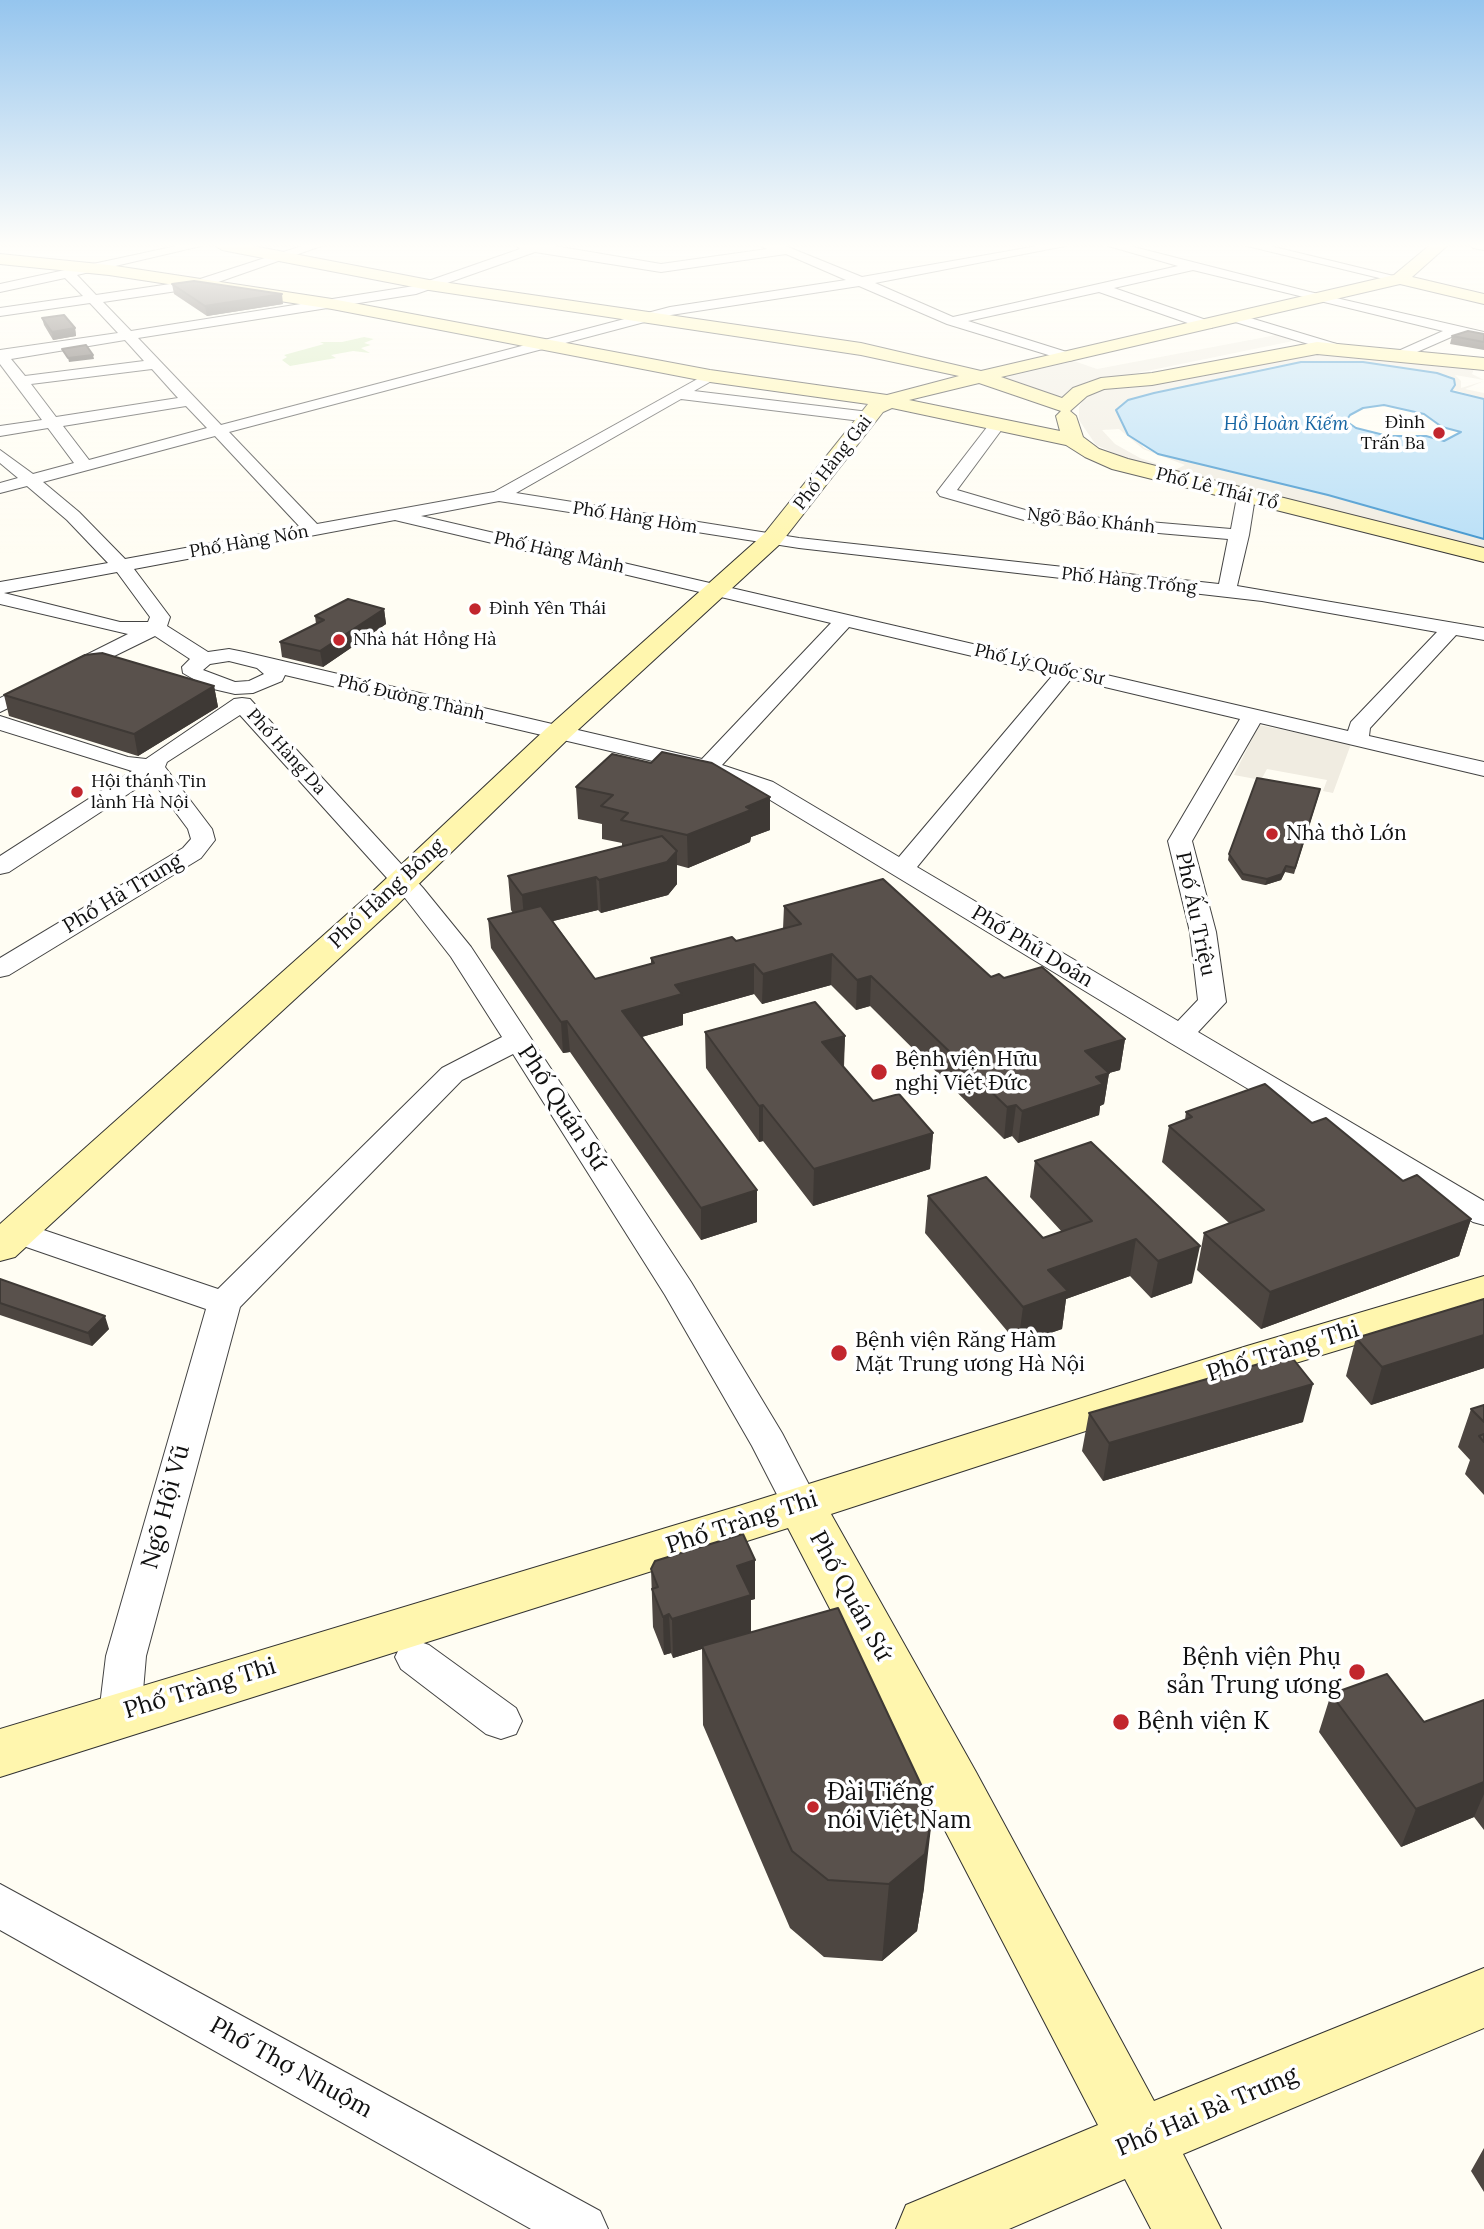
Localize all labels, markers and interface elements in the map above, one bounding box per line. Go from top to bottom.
street label: Phố Hàng Gai [789,412,877,514]
place label: Đình Trấn Ba [1361,412,1425,454]
water label: Hồ Hoàn Kiếm [1223,414,1349,436]
marker: Đình Trấn Ba [1431,425,1447,441]
street label: Phố Lê Thái Tổ [1154,463,1280,515]
street label: Phố Hàng Hòm [571,497,699,539]
street label: Ngõ Bảo Khánh [1026,504,1156,538]
street label: Phố Hàng Nón [188,521,310,563]
street label: Phố Hàng Mành [492,527,626,579]
street label: Phố Hàng Trống [1060,563,1198,599]
place label: Đình Yên Thái [489,598,606,620]
marker: Đình Yên Thái [467,601,483,617]
place label: Nhà hát Hồng Hà [353,629,497,651]
marker: Nhà hát Hồng Hà [331,632,347,648]
street label: Phố Lý Quốc Sư [972,640,1106,690]
street label: Phố Đường Thành [335,671,487,725]
street label: Phố Hàng Da [242,705,330,799]
place label: Hội thánh Tin lành Hà Nội [91,771,206,814]
marker: Hội thánh Tin lành Hà Nội [69,784,85,800]
place label: Nhà thờ Lớn [1286,821,1407,847]
marker: Nhà thờ Lớn [1264,826,1280,842]
street label: Phố Hàng Bông [324,834,450,954]
street label: Phố Hà Trung [59,849,187,939]
street label: Phố Ấu Triệu [1170,850,1220,978]
street label: Phố Phủ Doãn [966,901,1098,993]
street label: Phố Quán Sứ [511,1040,613,1176]
place label: Bệnh viện Hữu nghị Việt Đức [895,1047,1038,1097]
marker: Bệnh viện Hữu nghị Việt Đức [869,1062,889,1082]
street label: Phố Tràng Thi [1204,1315,1362,1389]
place label: Bệnh viện Răng Hàm Mặt Trung ương Hà Nội [855,1328,1085,1378]
marker: Bệnh viện Răng Hàm Mặt Trung ương Hà Nội [829,1343,849,1363]
street label: Ngõ Hội Vũ [136,1442,196,1572]
street label: Phố Tràng Thi [663,1485,821,1561]
street label: Phố Quán Sứ [803,1526,897,1666]
place label: Bệnh viện Phụ sản Trung ương [1167,1644,1341,1700]
street label: Phố Tràng Thi [121,1652,279,1726]
marker: Bệnh viện Phụ sản Trung ương [1347,1662,1367,1682]
place label: Bệnh viện K [1137,1708,1269,1736]
marker: Bệnh viện K [1111,1712,1131,1732]
place label: Đài Tiếng nói Việt Nam [827,1779,971,1835]
marker: Đài Tiếng nói Việt Nam [805,1799,821,1815]
street label: Phố Thợ Nhuộm [205,2011,377,2125]
street label: Phố Hai Bà Trưng [1112,2061,1302,2163]

